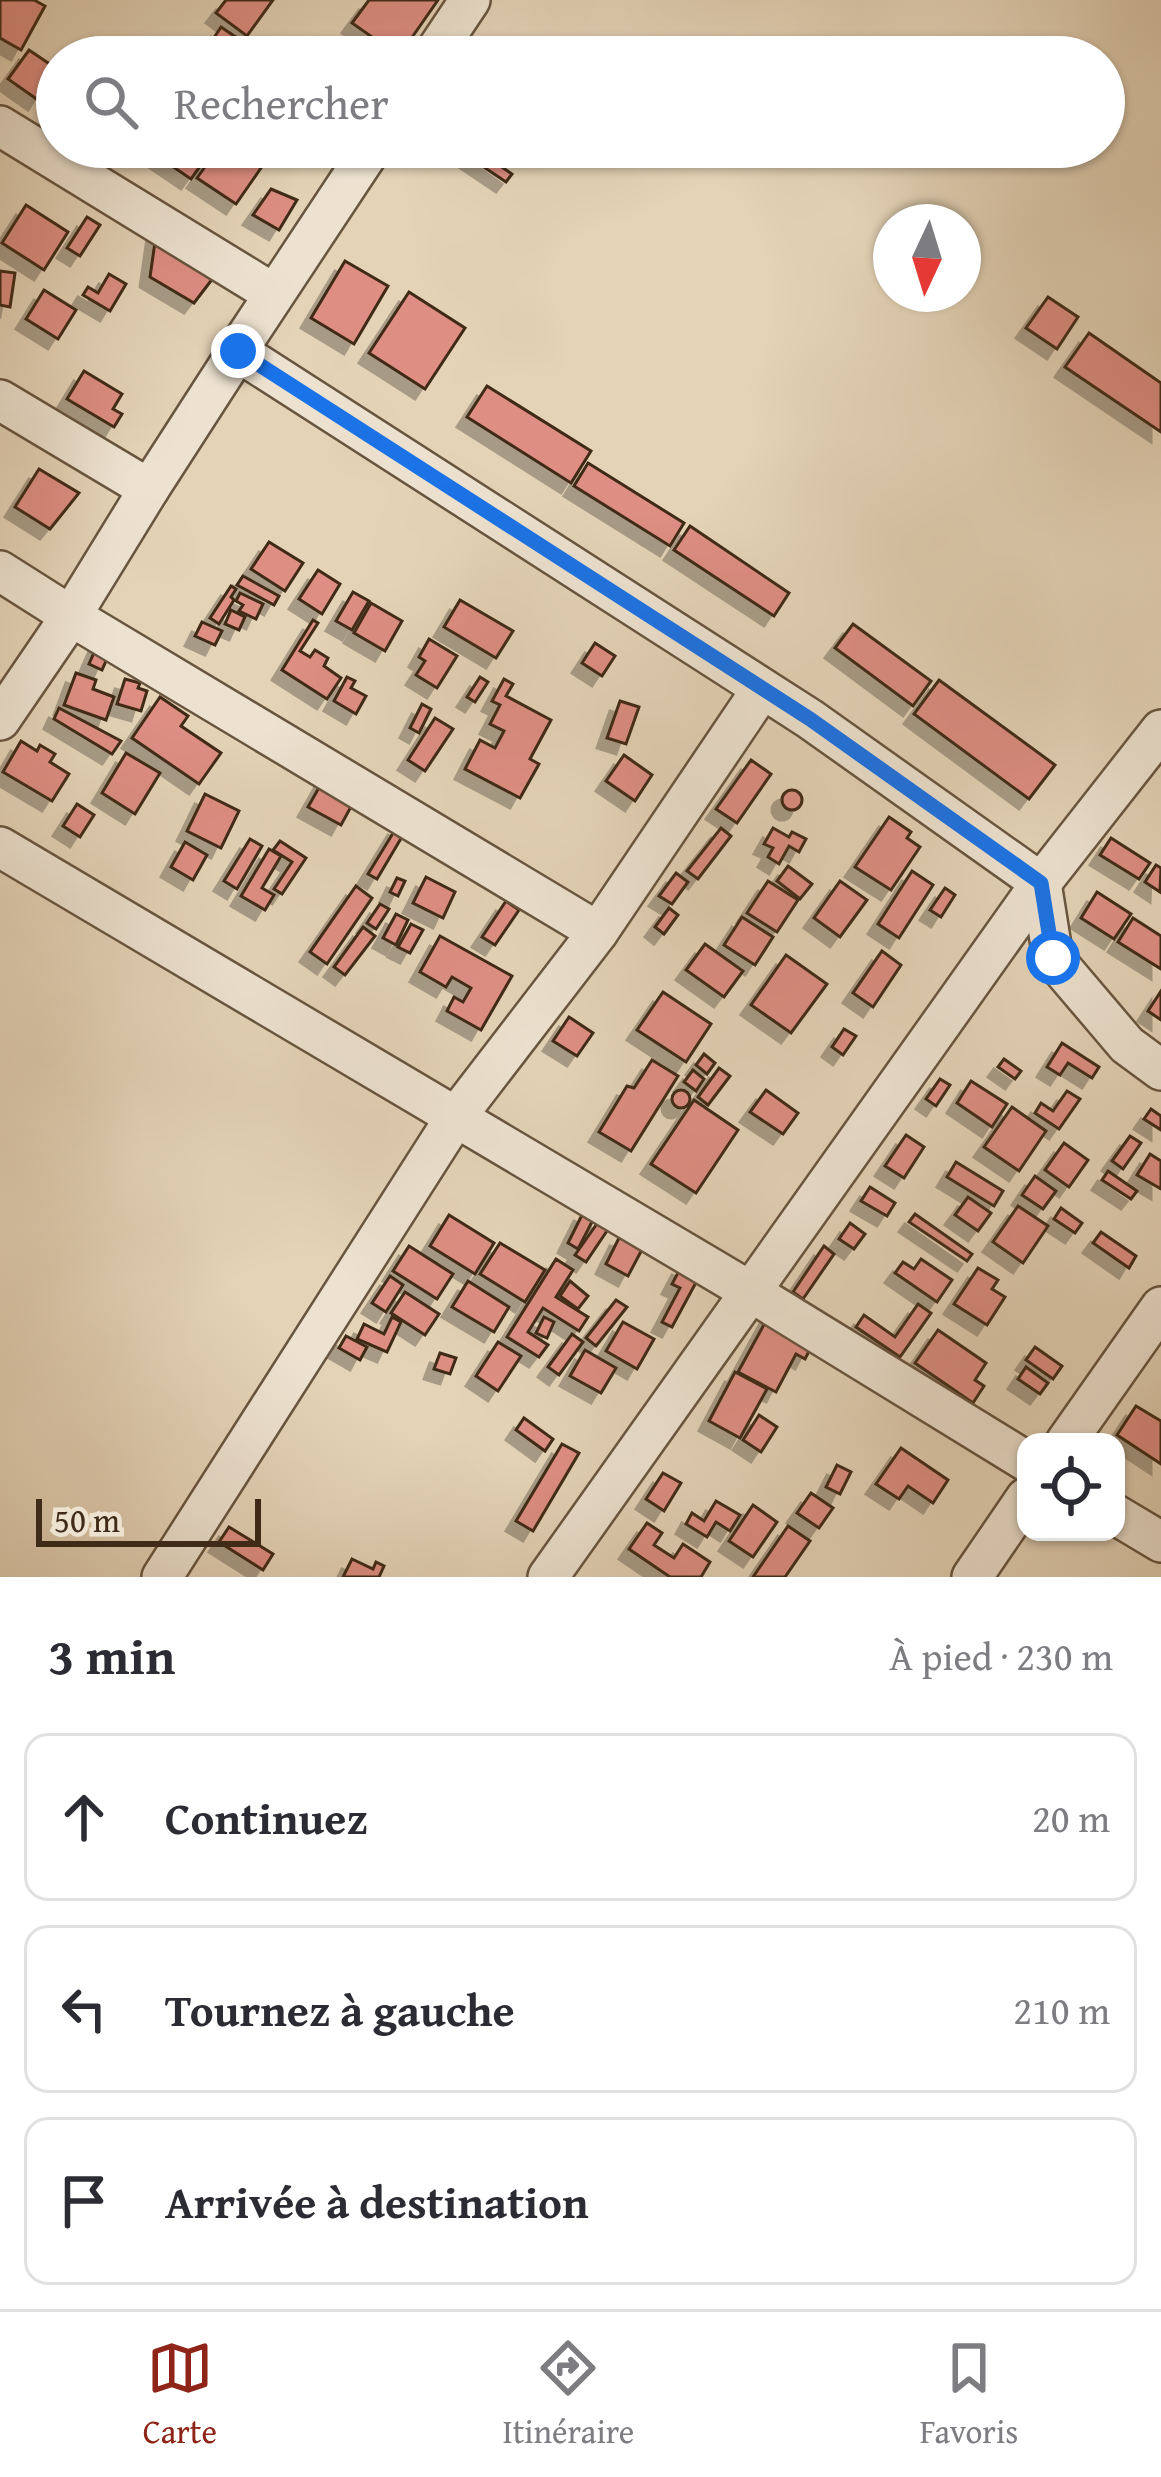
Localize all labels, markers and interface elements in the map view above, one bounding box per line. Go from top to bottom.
search box [36,36,1125,168]
icon: search [78,69,144,135]
text: Rechercher [174,70,389,135]
north arrow [873,204,981,312]
route end [211,324,265,378]
route start [1026,931,1080,985]
map controls [1017,1433,1125,1541]
button: locate [1017,1433,1125,1541]
scale bar [36,1493,261,1546]
text: 50 m [54,1496,120,1544]
text: 3 min [48,1618,175,1693]
text: À pied · 230 m [889,1627,1113,1684]
icon: ahead [51,1784,117,1850]
text: Continuez [165,1785,368,1850]
text: 20 m [1032,1789,1110,1846]
icon: left [51,1976,117,2042]
text: Tournez à gauche [165,1977,515,2042]
text: 210 m [1013,1981,1110,2038]
icon: arrive [51,2168,117,2234]
text: Arrivée à destination [165,2169,589,2234]
tab: Carte [143,2335,217,2455]
tab: Itinéraire [502,2335,634,2455]
tab: Favoris [920,2335,1018,2455]

